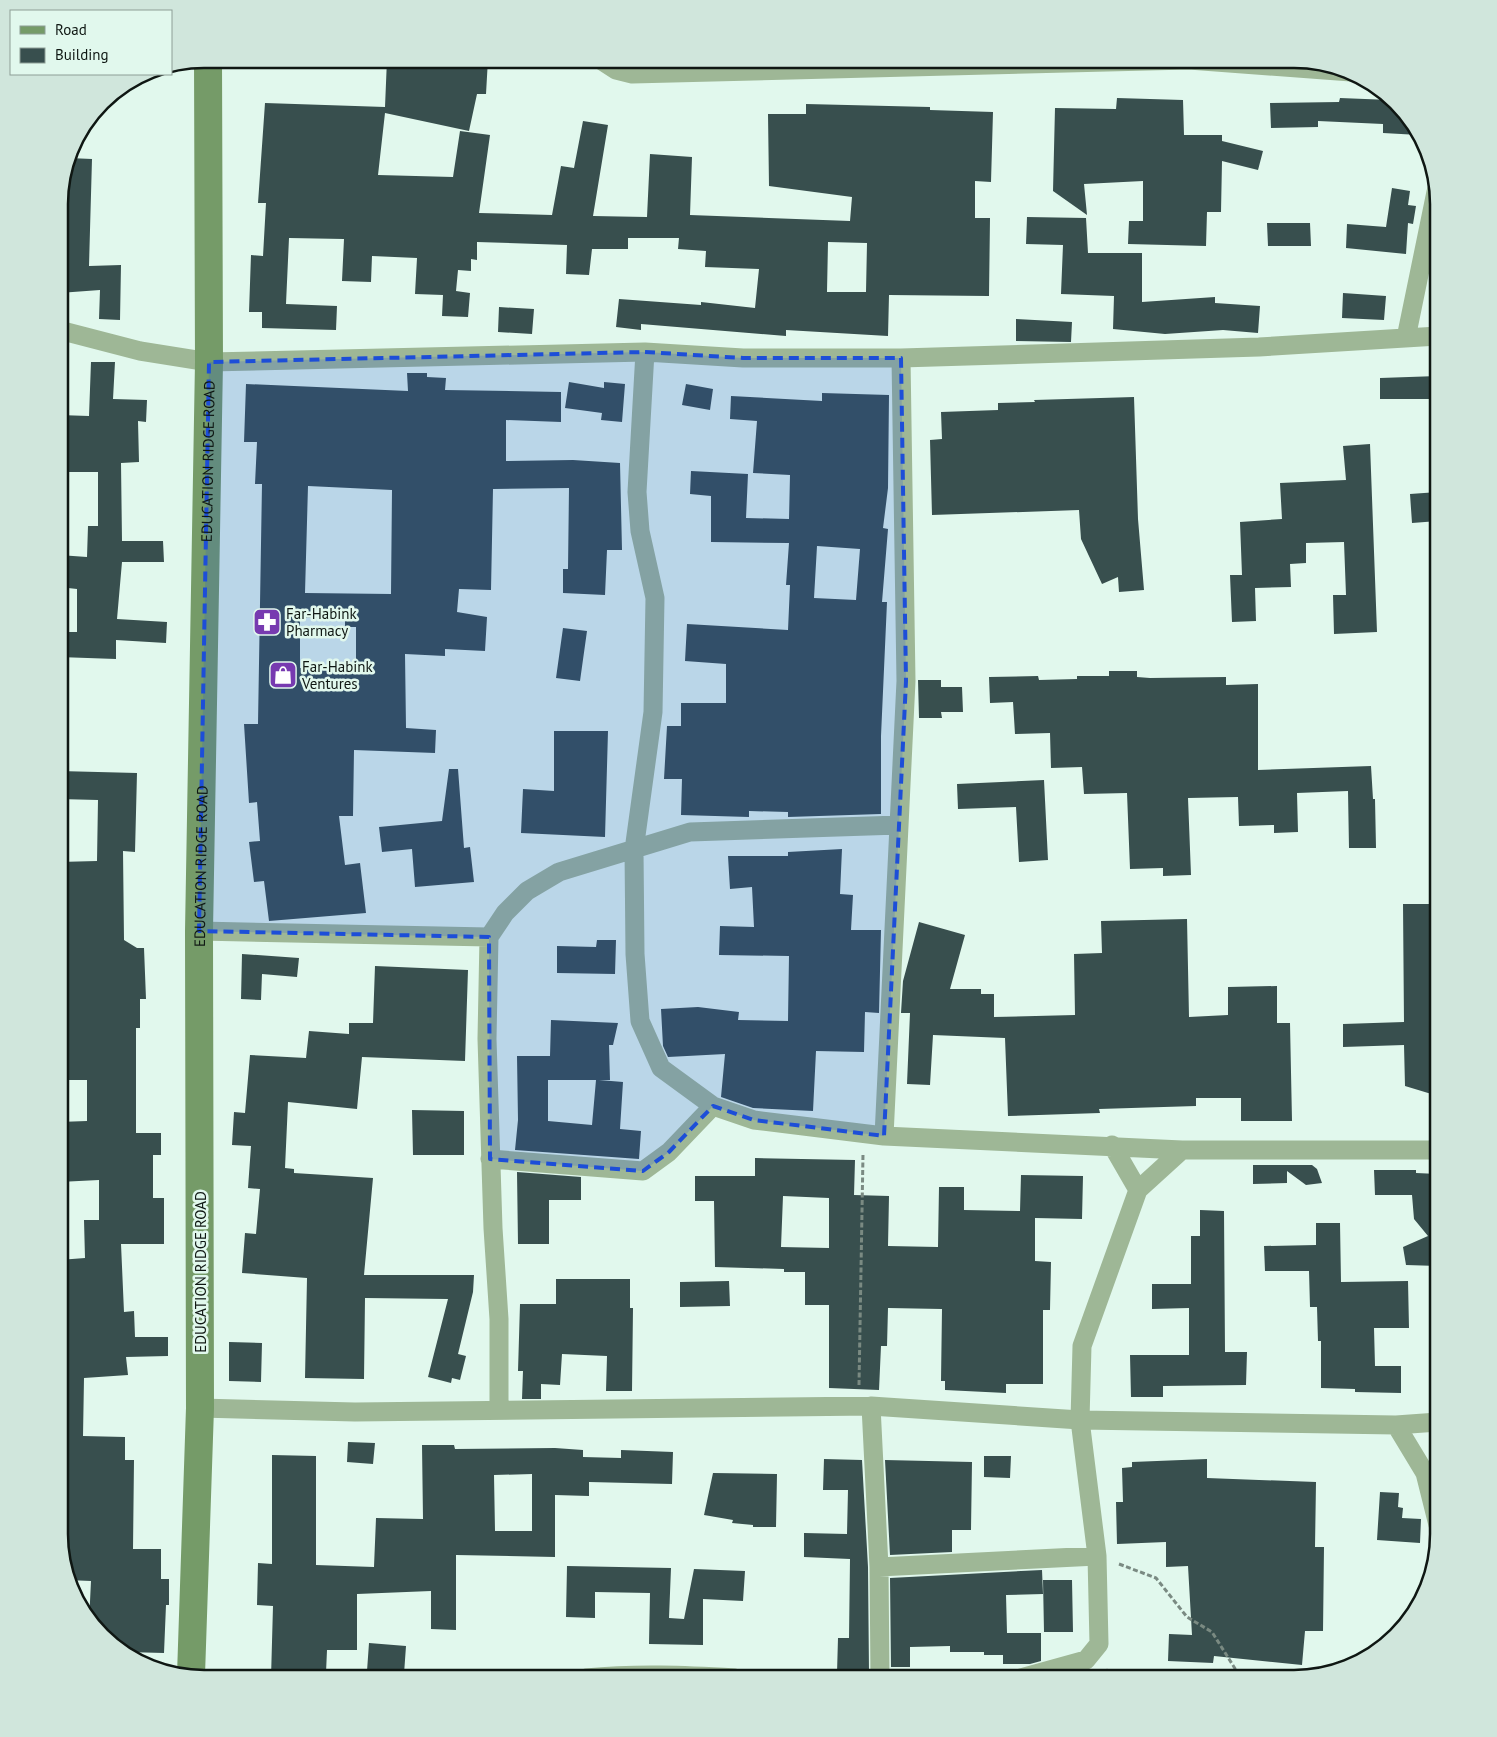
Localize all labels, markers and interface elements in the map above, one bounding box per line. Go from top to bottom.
legend [10,10,172,75]
text: Road [55,20,87,39]
text: Building [55,45,109,64]
street label: EDUCATION RIDGE ROAD [196,380,218,542]
place label: Far-Habink Pharmacy [286,604,358,640]
pharmacy icon: Far-Habink Pharmacy [252,607,282,637]
place label: Far-Habink Ventures [301,657,374,693]
shop icon: Far-Habink Ventures [268,660,298,690]
street label: EDUCATION RIDGE ROAD [189,785,211,947]
street label: EDUCATION RIDGE ROAD [191,1191,210,1353]

